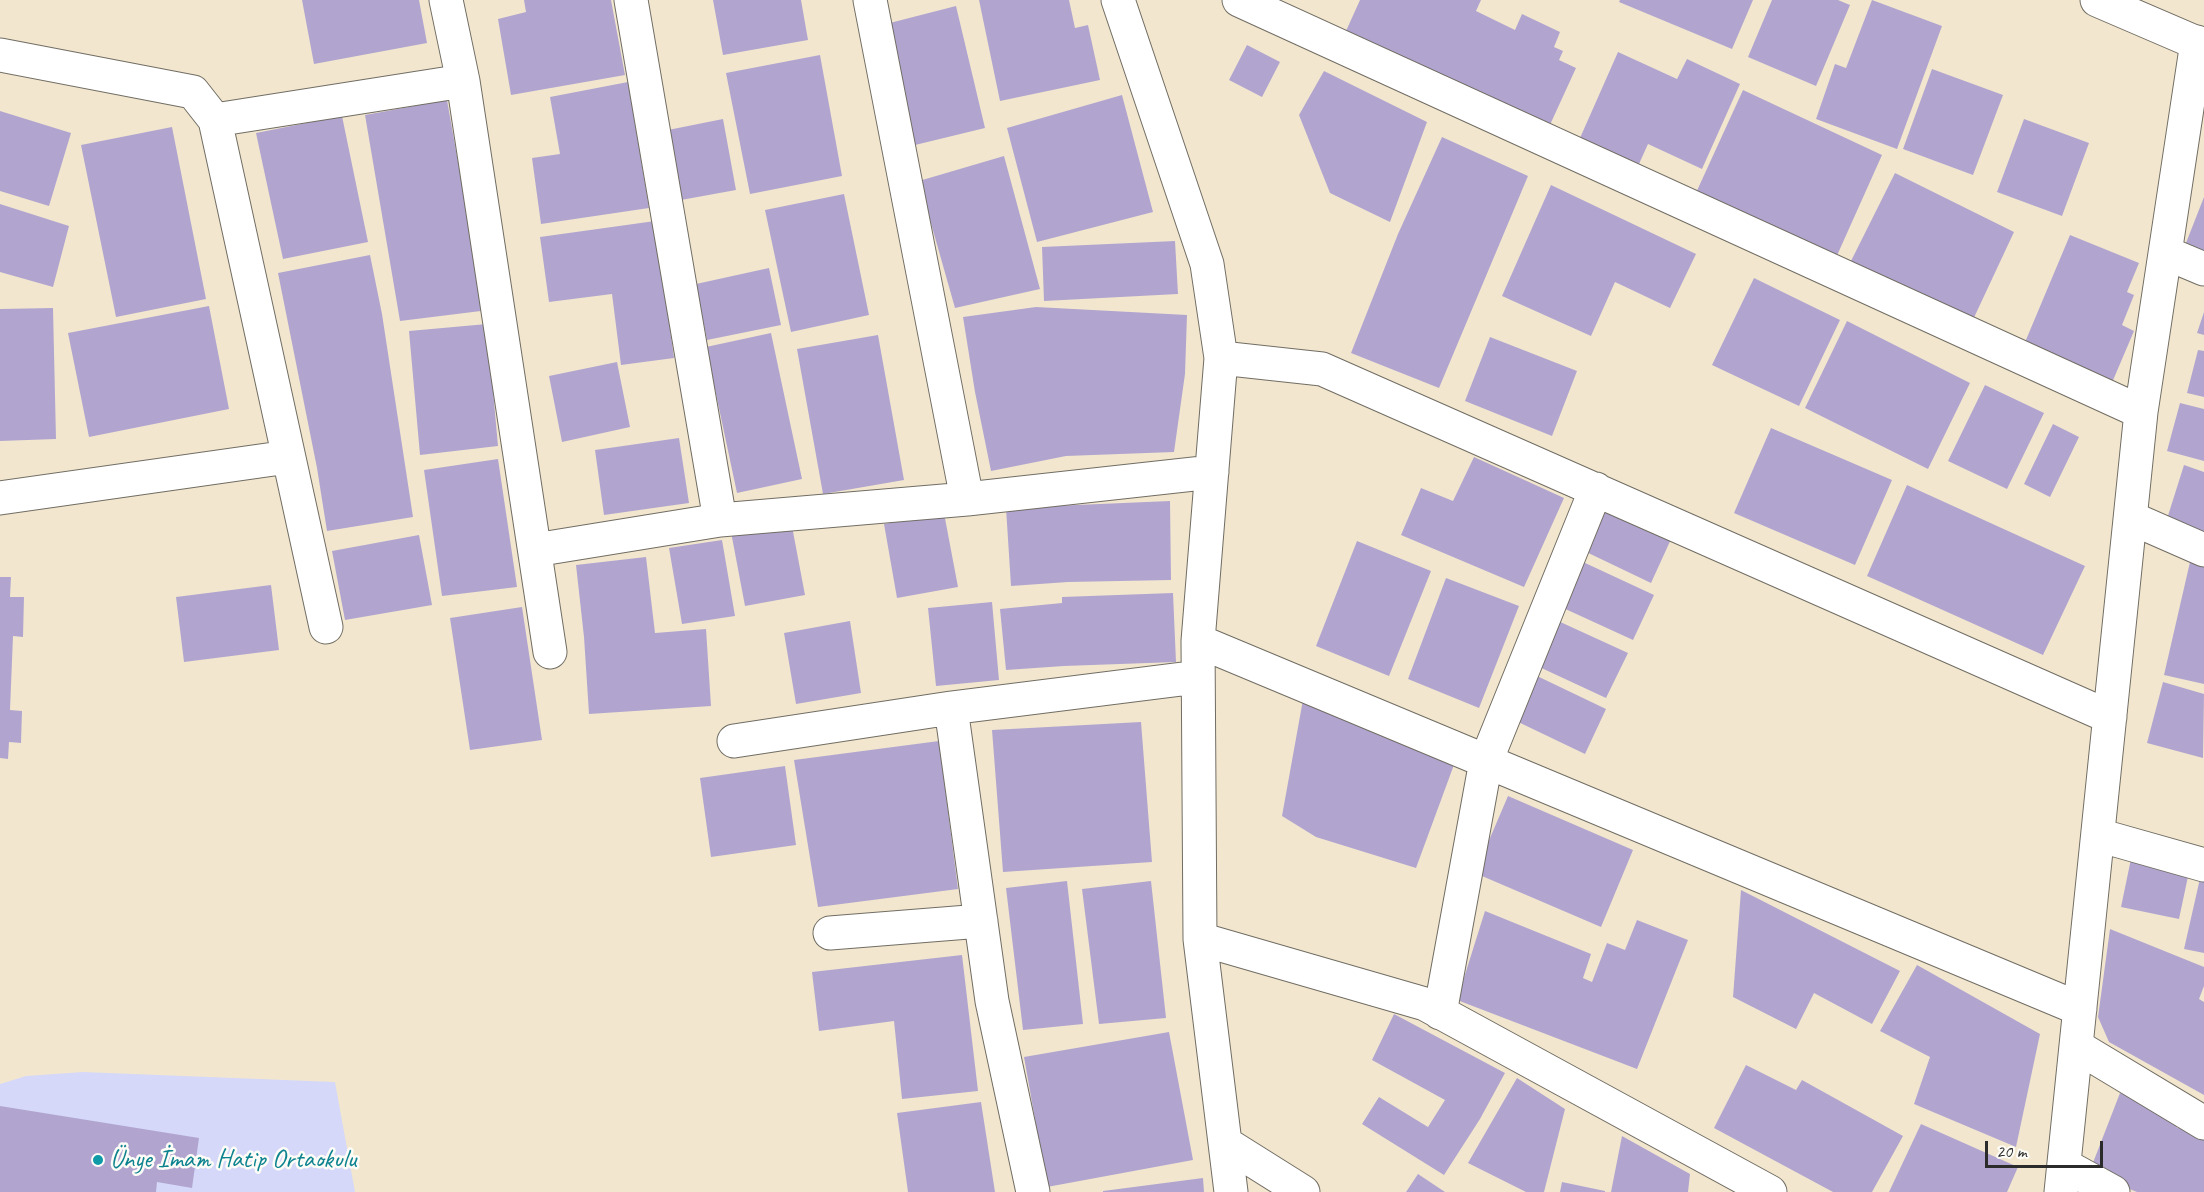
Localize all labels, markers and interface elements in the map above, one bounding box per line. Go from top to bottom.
scale bar [1988,1129,2106,1167]
text: 20 m [1996,1140,2027,1162]
place label: Ünye İmam Hatip Ortaokulu [110,1144,356,1176]
marker: Ünye İmam Hatip Ortaokulu [91,1153,105,1167]

